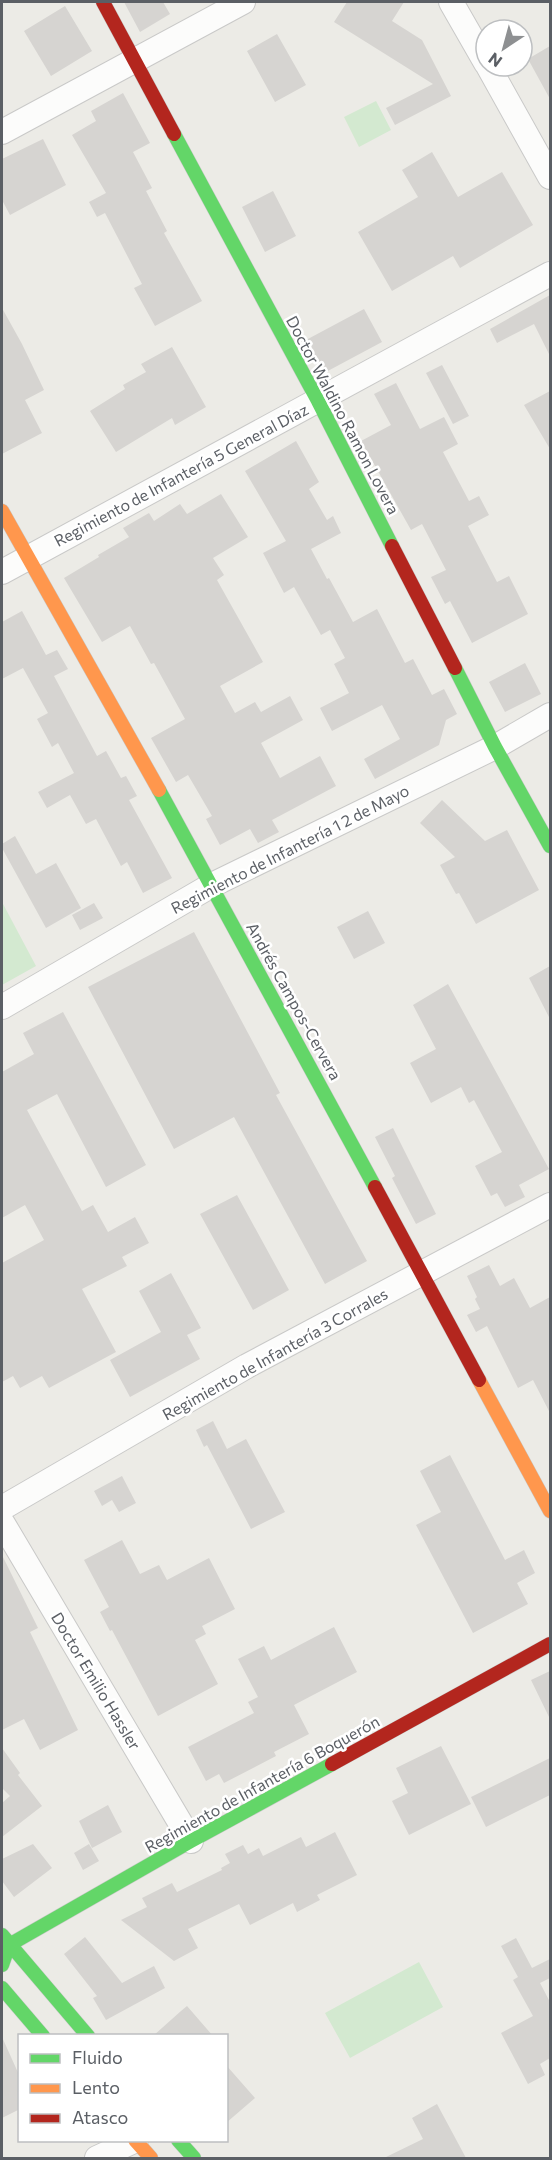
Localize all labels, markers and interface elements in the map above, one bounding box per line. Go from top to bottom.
north arrow [474,18,534,78]
text: N [484,49,505,72]
street label: Doctor Waldino Ramon Lovera [283,312,404,517]
street label: Regimiento de Infantería 5 General Díaz [50,399,311,550]
street label: Regimiento de Infantería 1 2 de Mayo [168,780,412,917]
street label: Andrés Campos-Cervera [243,919,346,1083]
street label: Regimiento de Infantería 3 Corrales [159,1284,391,1424]
street label: Doctor Emilio Hassler [48,1609,145,1753]
street label: Regimiento de Infantería 6 Boquerón [141,1711,382,1856]
legend [18,2034,228,2142]
text: Fluido [72,2046,123,2068]
text: Lento [72,2076,120,2098]
text: Atasco [72,2106,128,2128]

